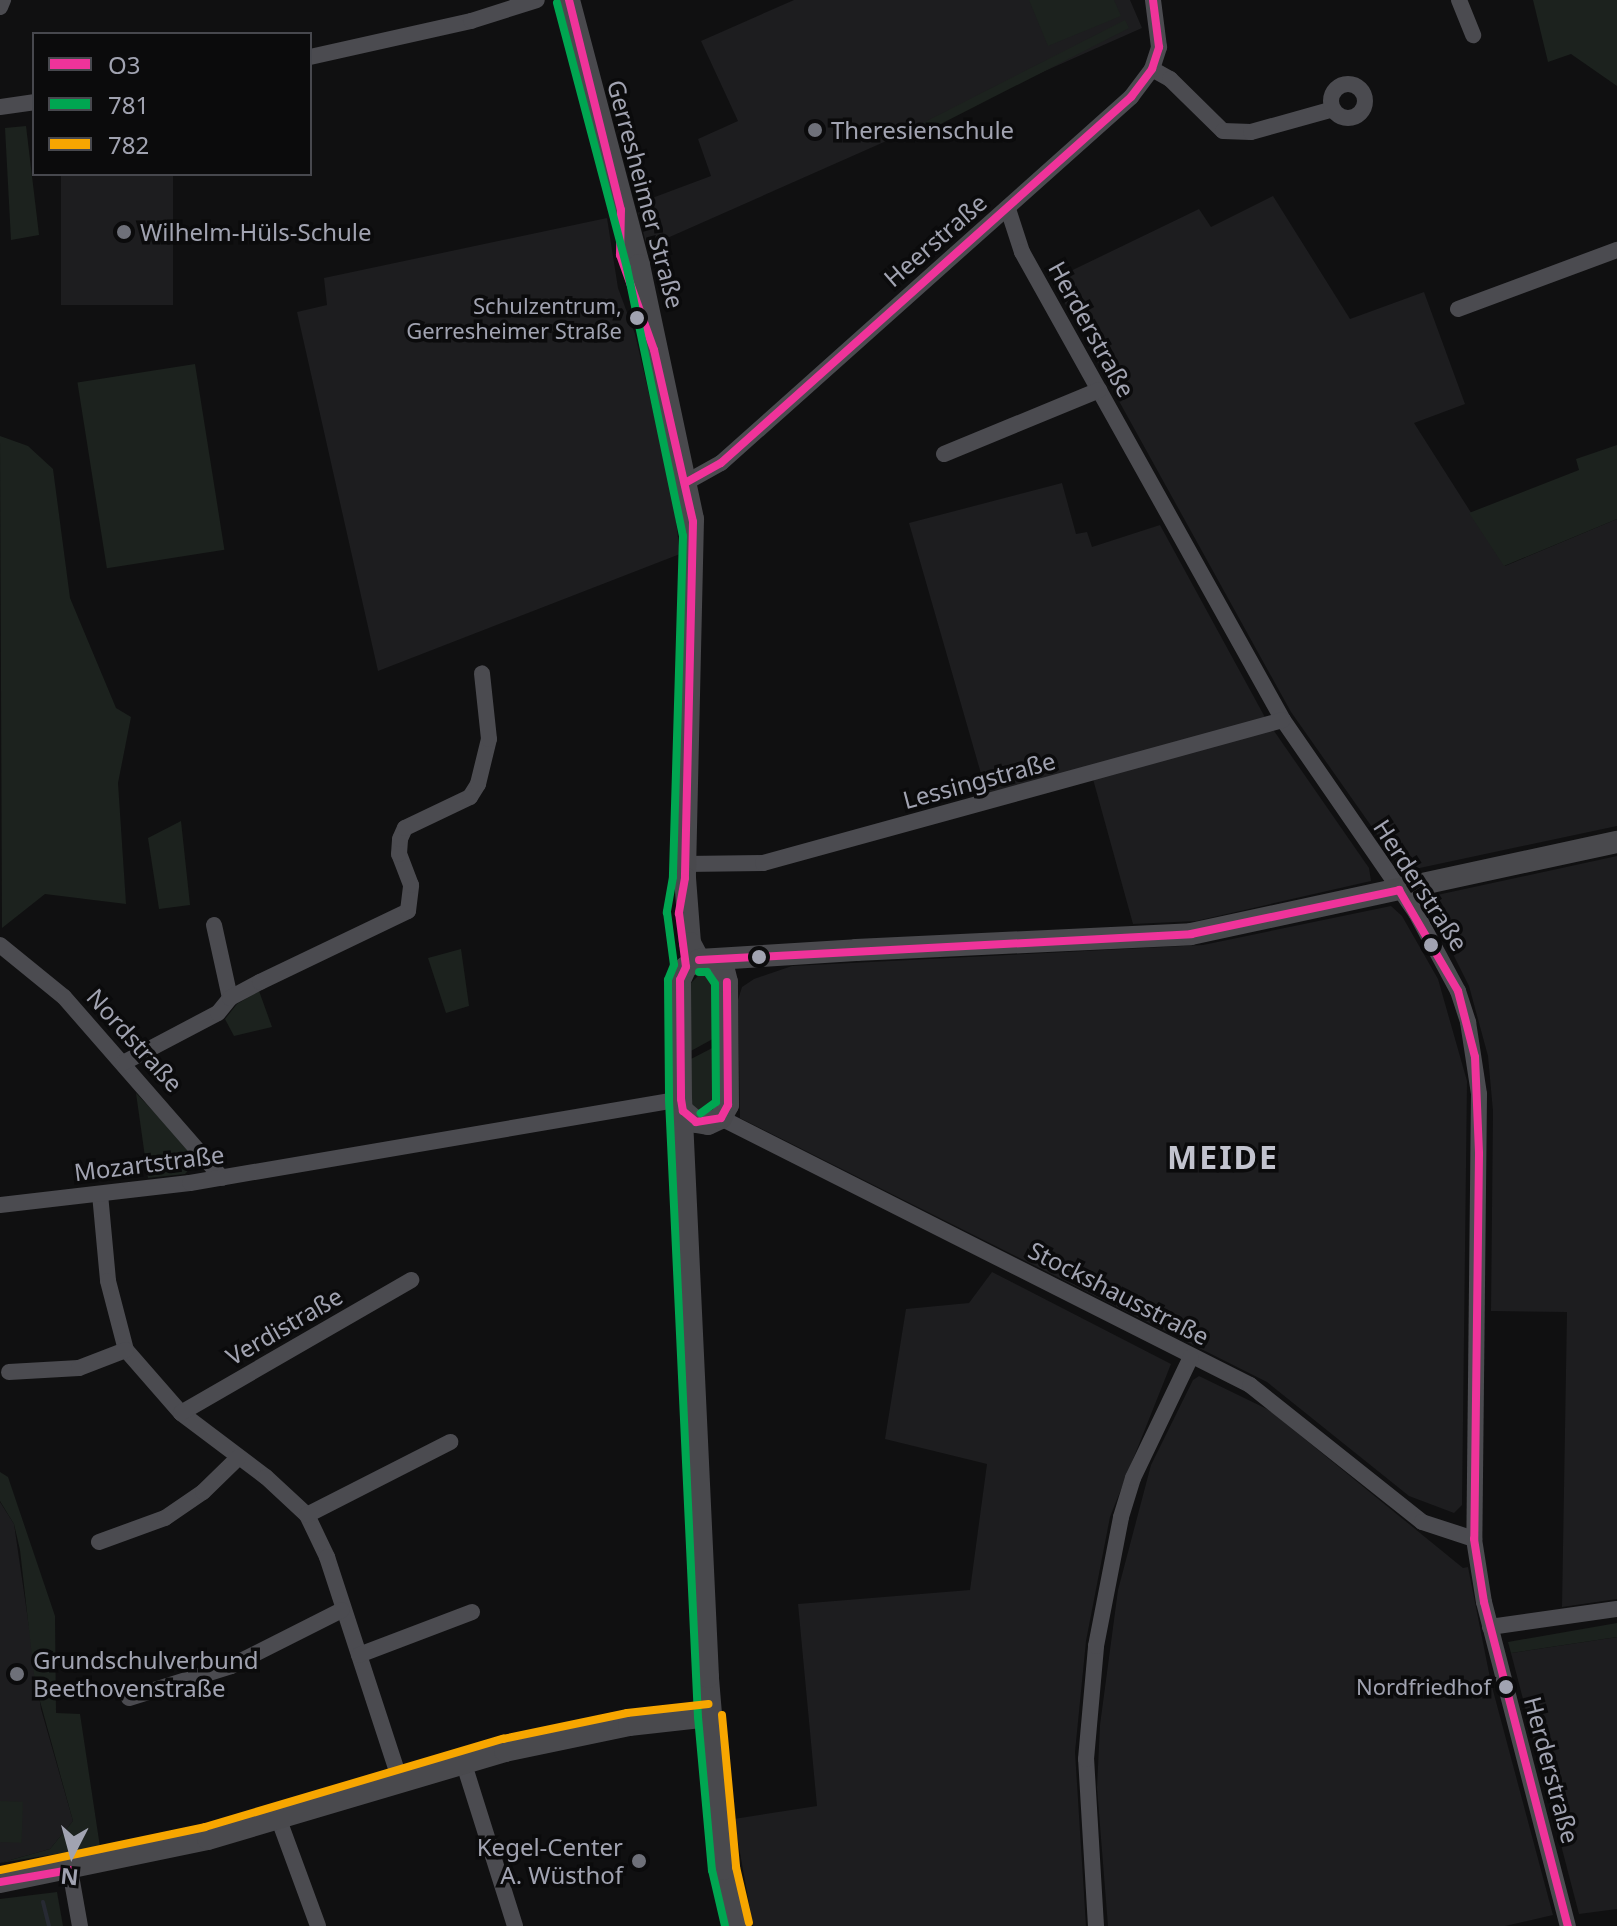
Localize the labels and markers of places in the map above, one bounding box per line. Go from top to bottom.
place label: Theresienschule [831,116,1014,144]
marker: Theresienschule [806,121,824,139]
place label: Wilhelm-Hüls-Schule [140,218,372,246]
marker: Wilhelm-Hüls-Schule [115,223,133,241]
place label: Schulzentrum, Gerresheimer Straße [406,292,622,344]
marker: Schulzentrum, Gerresheimer Straße [629,310,645,326]
unlabelled marker [1423,937,1439,953]
unlabelled marker [751,949,767,965]
place label: Grundschulverbund Beethovenstraße [33,1646,259,1702]
marker: Grundschulverbund Beethovenstraße [8,1665,26,1683]
place label: Nordfriedhof [1356,1674,1491,1700]
marker: Nordfriedhof [1498,1679,1514,1695]
place label: Kegel-Center A. Wüsthof [477,1833,623,1889]
marker: Kegel-Center A. Wüsthof [630,1852,648,1870]

